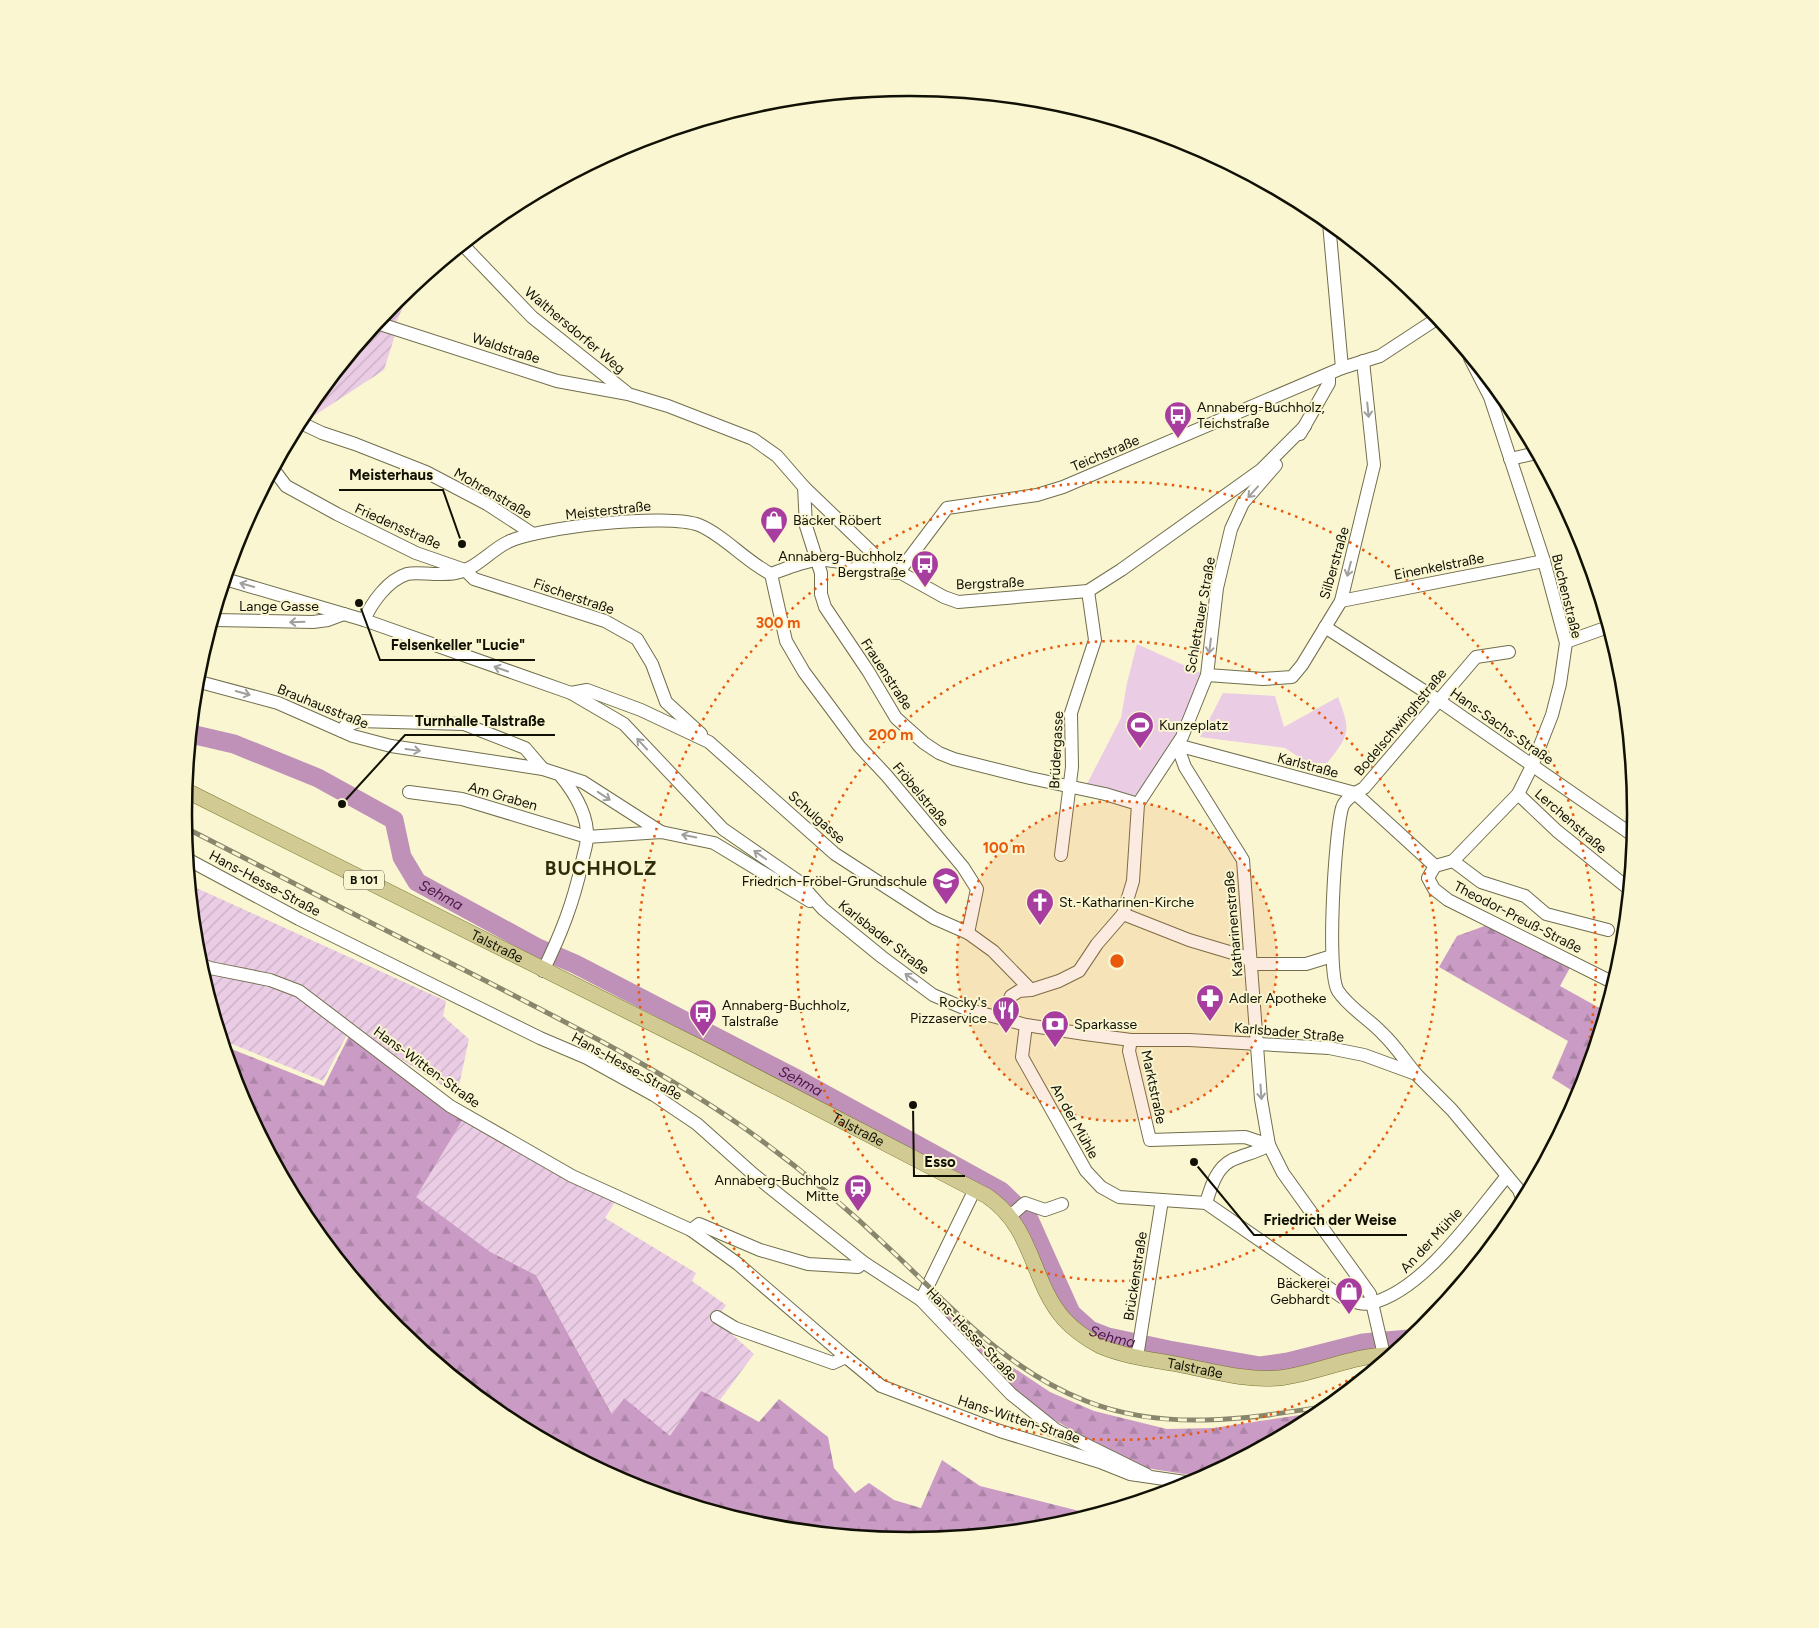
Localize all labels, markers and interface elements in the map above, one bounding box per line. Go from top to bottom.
street label: Walthersdorfer Weg [521,283,628,377]
street label: Waldstraße [470,329,542,368]
place label: Annaberg-Buchholz, Teichstraße [1197,399,1325,432]
bus stop icon: Annaberg-Buchholz, Teichstraße [1163,400,1193,439]
one-way arrow [1364,402,1373,418]
street label: Teichstraße [1069,431,1142,475]
callout: Meisterhaus [339,460,443,490]
street label: Mohrenstraße [451,464,535,523]
text: Meisterhaus [349,466,433,484]
one-way arrow [1247,485,1258,498]
street label: Meisterstraße [564,498,652,523]
street label: Friedensstraße [352,500,444,553]
shop icon: Bäcker Röbert [759,505,789,544]
place label: Bäcker Röbert [793,512,881,529]
street label: Silberstraße [1316,525,1353,601]
place label: Annaberg-Buchholz, Bergstraße [778,548,906,581]
bus stop icon: Annaberg-Buchholz, Bergstraße [910,549,940,588]
street label: Einenkelstraße [1393,549,1486,584]
street label: Buchenstraße [1548,552,1585,640]
street label: Schlettauer Straße [1182,555,1219,674]
one-way arrow [1344,561,1353,577]
street label: Bergstraße [956,574,1025,593]
street label: Fischerstraße [531,575,617,618]
one-way arrow [240,580,256,590]
street label: Lange Gasse [239,598,319,615]
text: 300 m [756,614,800,632]
one-way arrow [289,618,305,627]
callout: Felsenkeller "Lucie" [380,630,535,660]
street label: Frauenstraße [857,635,916,714]
text: Felsenkeller "Lucie" [391,636,525,654]
one-way arrow [1205,638,1215,654]
one-way arrow [494,664,509,673]
street label: Bodelschwinghstraße [1351,665,1450,779]
street label: Brauhausstraße [275,680,371,733]
street label: Hans-Sachs-Straße [1447,684,1557,769]
one-way arrow [235,689,251,699]
callout: Turnhalle Talstraße [405,705,555,735]
street label: Brüdergasse [1046,710,1067,789]
sports icon: Kunzeplatz [1125,710,1155,749]
text: Turnhalle Talstraße [415,712,546,730]
place label: Kunzeplatz [1159,717,1228,734]
text: 200 m [869,726,913,744]
one-way arrow [636,737,648,750]
one-way arrow [405,745,421,755]
street label: Karlstraße [1275,749,1341,782]
street label: Fröbelstraße [889,759,953,830]
street label: Am Graben [466,779,540,814]
street label: Lerchenstraße [1531,786,1610,857]
street label: Schulgasse [785,787,849,848]
one-way arrow [597,790,611,801]
one-way arrow [681,831,697,841]
text: 100 m [983,839,1025,857]
street label: Hans-Hesse-Straße [206,847,324,920]
one-way arrow [753,850,767,860]
district label: BUCHHOLZ [545,857,657,880]
school or university icon: Friedrich-Fröbel-Grundschule [931,866,961,905]
road number: B 101 [344,870,384,890]
street label: Katharinenstraße [1220,870,1247,978]
place label: Friedrich-Fröbel-Grundschule [742,873,927,890]
water label: Sehma [416,876,466,914]
street label: Theodor-Preuß-Straße [1451,878,1585,957]
church icon: St.-Katharinen-Kirche [1025,887,1055,926]
place label: St.-Katharinen-Kirche [1059,894,1194,911]
street label: Karlsbader Straße [835,897,933,978]
street label: Talstraße [468,926,526,967]
centre of rings [1108,952,1126,970]
one-way arrow [904,973,918,983]
pharmacy icon: Adler Apotheke [1195,983,1225,1022]
place label: Adler Apotheke [1229,990,1327,1007]
place label: Rocky's Pizzaservice [910,994,987,1027]
restaurant icon: Rocky's Pizzaservice [991,995,1021,1034]
place label: Annaberg-Buchholz, Talstraße [722,997,850,1030]
bus stop icon: Annaberg-Buchholz, Talstraße [688,998,718,1037]
bank icon: Sparkasse [1040,1009,1070,1048]
place label: Sparkasse [1074,1016,1138,1033]
street label: Karlsbader Straße [1233,1019,1345,1046]
street label: Hans-Witten-Straße [370,1023,484,1112]
street label: Hans-Hesse-Straße [568,1029,685,1104]
street label: Marktstraße [1137,1049,1170,1126]
water label: Sehma [776,1062,826,1100]
street label: An der Mühle [1047,1081,1102,1162]
one-way arrow [1256,1084,1265,1100]
street label: Talstraße [829,1109,887,1151]
callout: Esso [914,1146,965,1176]
text: Esso [924,1153,956,1171]
place label: Annaberg-Buchholz Mitte [714,1172,839,1205]
station icon: Annaberg-Buchholz Mitte [843,1173,873,1212]
street label: An der Mühle [1397,1204,1466,1276]
callout: Friedrich der Weise [1254,1205,1407,1235]
text: Friedrich der Weise [1263,1211,1397,1229]
street label: Brückenstraße [1120,1230,1151,1322]
place label: Bäckerei Gebhardt [1270,1275,1330,1308]
shop icon: Bäckerei Gebhardt [1334,1276,1364,1315]
street label: Hans-Hesse-Straße [923,1284,1021,1385]
water label: Sehma [1086,1321,1137,1352]
street label: Talstraße [1166,1355,1225,1383]
street label: Hans-Witten-Straße [956,1392,1083,1447]

